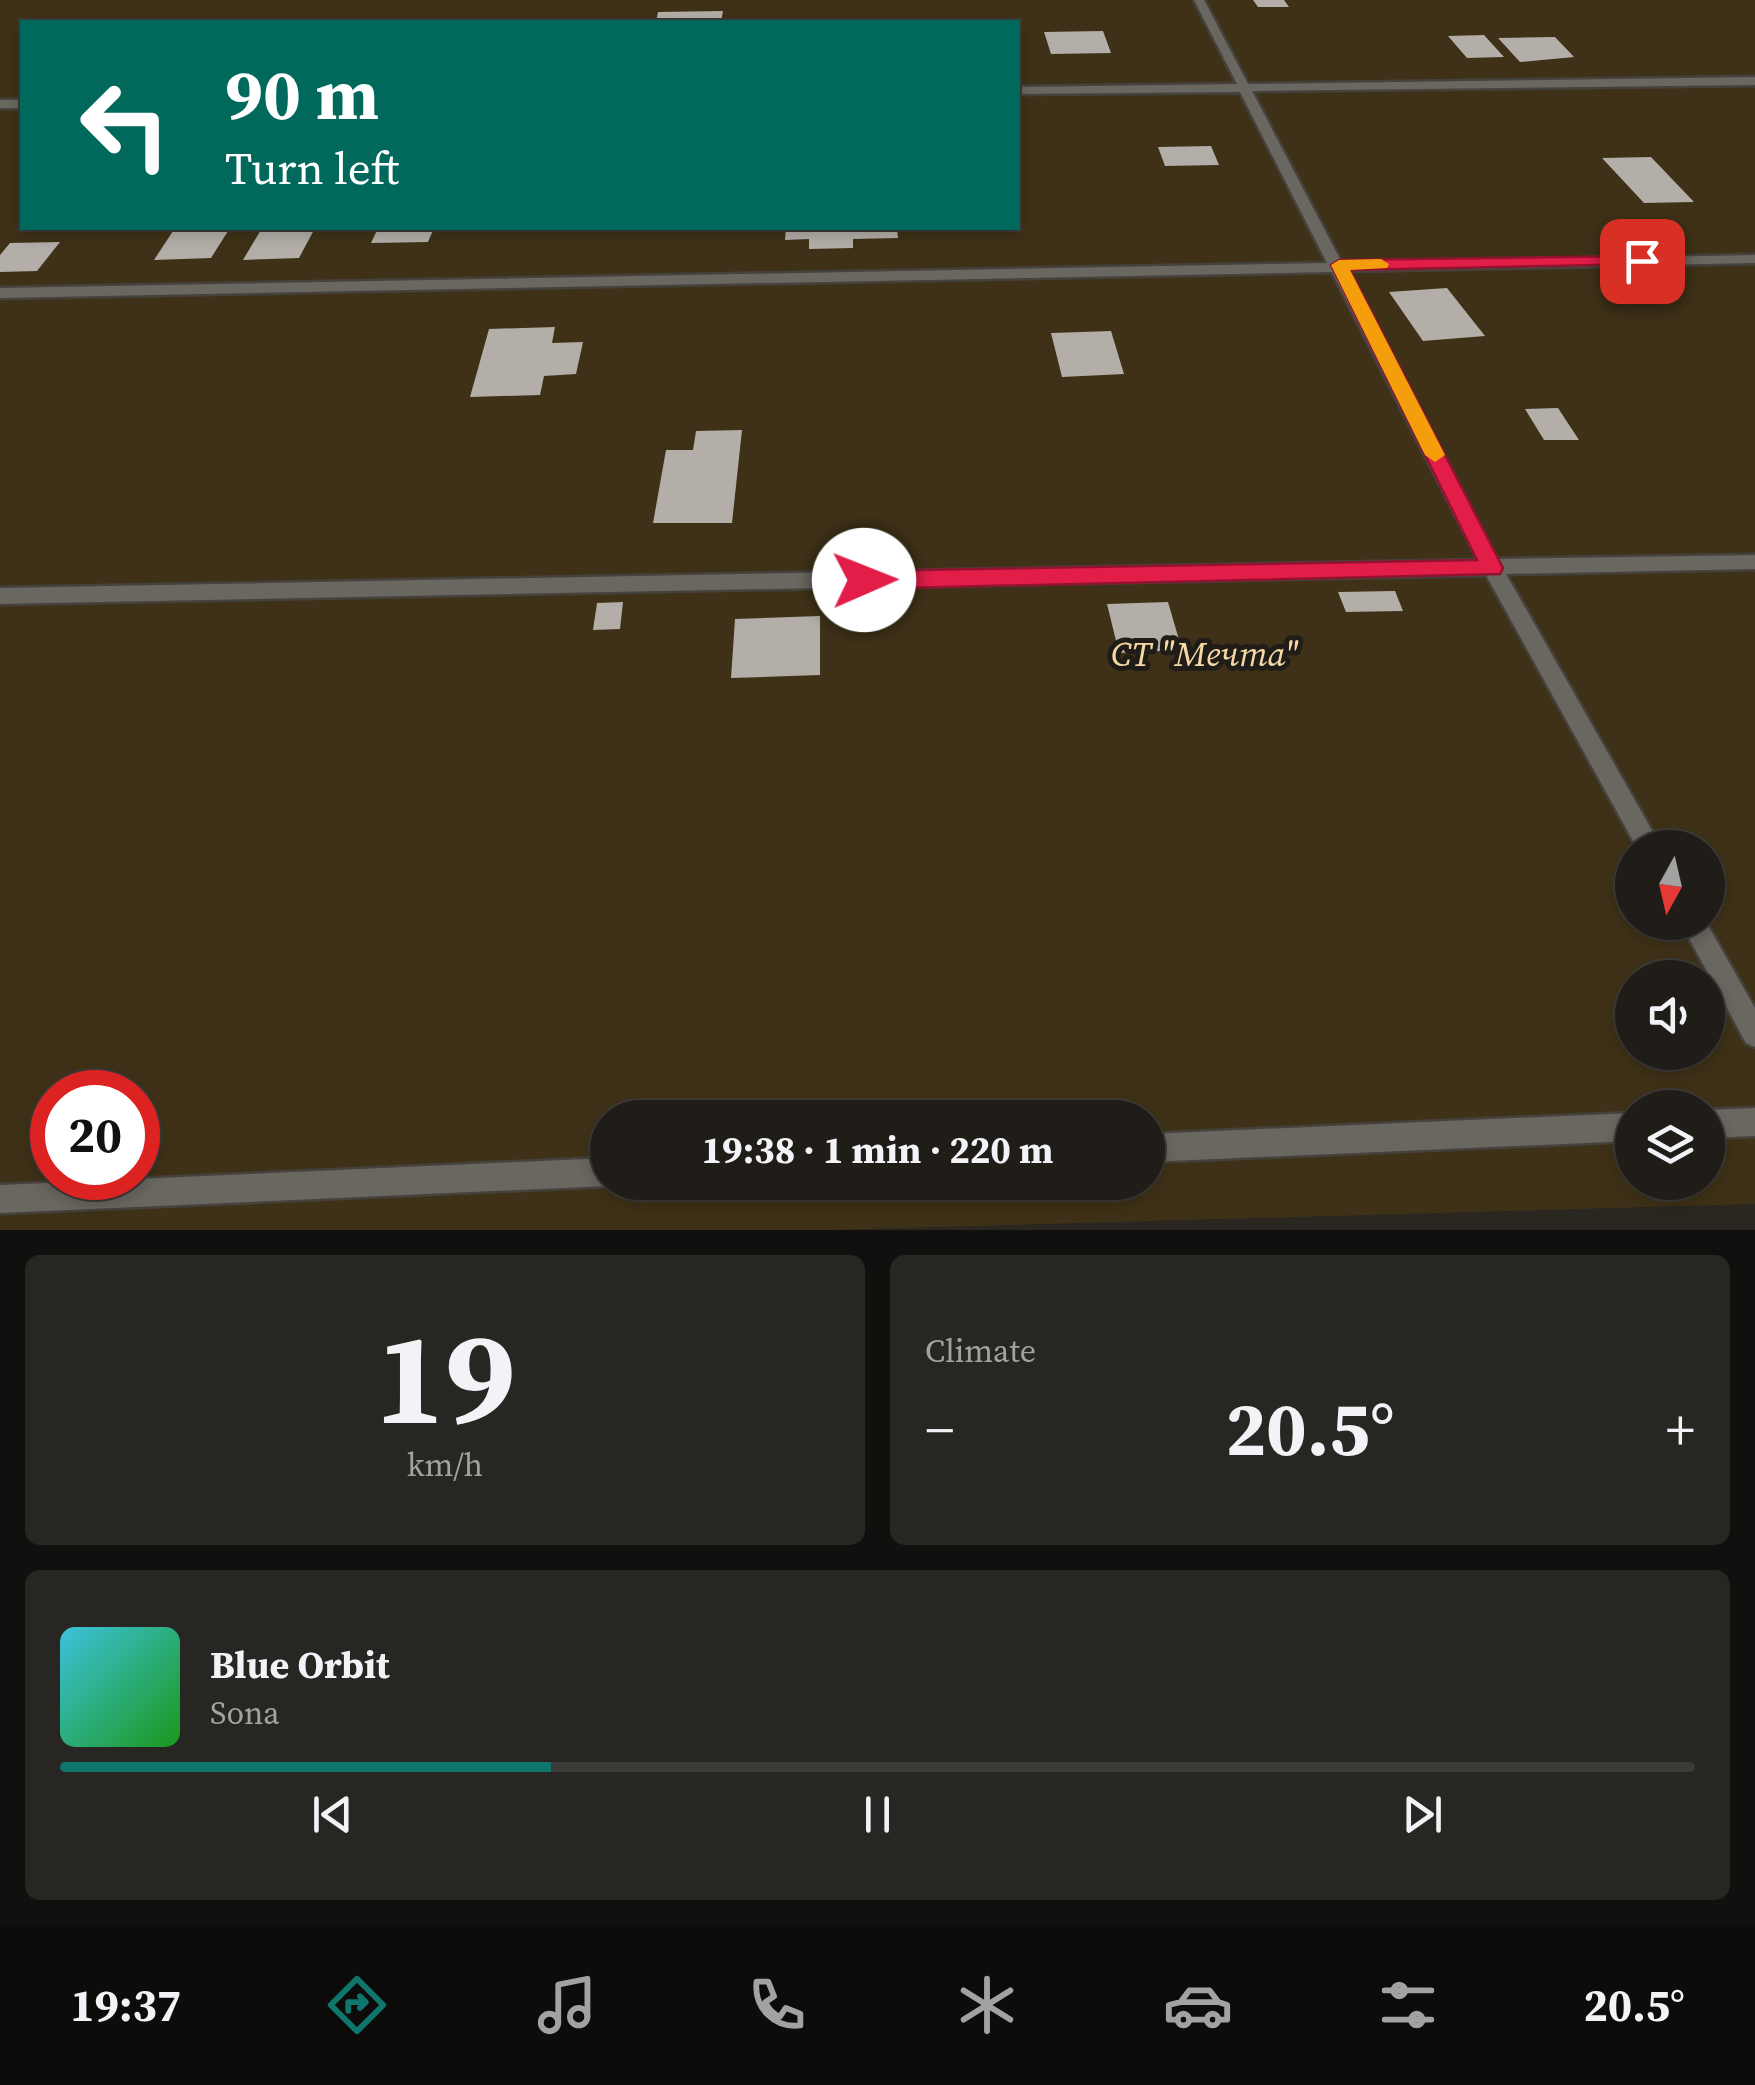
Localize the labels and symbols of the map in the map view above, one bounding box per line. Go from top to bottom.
pin [1600,219,1685,304]
position arrow [812,528,916,632]
park label: СТ "Мечта" [1111,630,1299,678]
north arrow [1615,830,1725,940]
speed limit sign: 20 [30,1070,160,1200]

